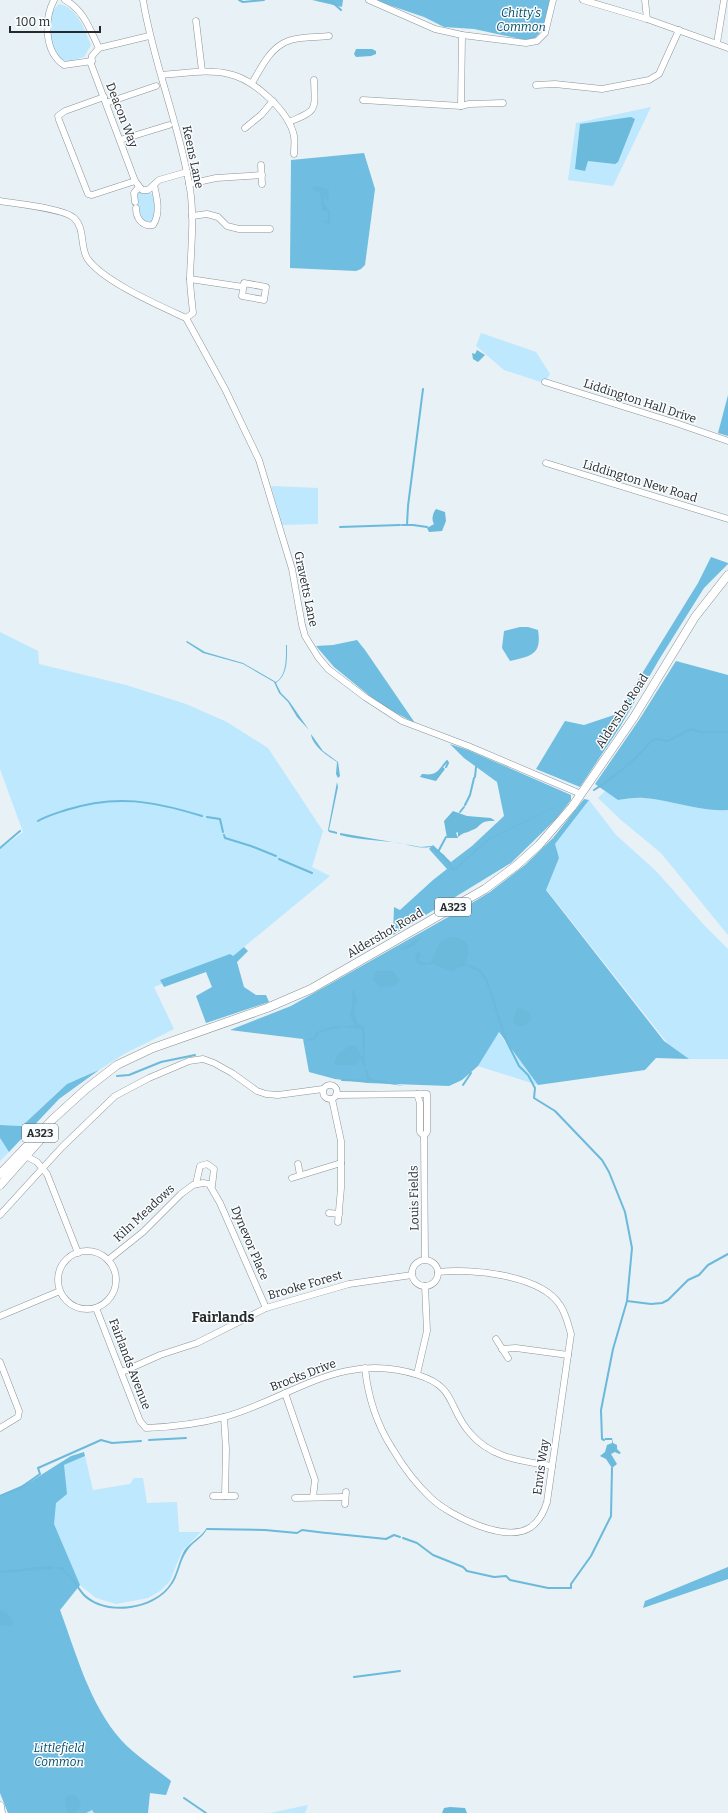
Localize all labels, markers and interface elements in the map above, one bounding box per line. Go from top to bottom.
park label: Chitty's Common [496,6,546,34]
scale bar [10,8,100,34]
text: 100 m [16,15,51,29]
street label: Deacon Way [103,81,141,150]
street label: Keens Lane [179,124,207,190]
street label: Liddington Hall Drive [582,376,698,426]
street label: Liddington New Road [581,457,699,505]
street label: Gravetts Lane [291,550,321,628]
street label: Aldershot Road [593,671,651,751]
road number: A323 [435,898,471,916]
street label: Aldershot Road [344,906,426,960]
road number: A323 [22,1124,58,1142]
street label: Louis Fields [406,1165,422,1231]
street label: Kiln Meadows [111,1181,177,1245]
street label: Dynevor Place [228,1204,272,1282]
street label: Brooke Forest [266,1268,344,1302]
district label: Fairlands [192,1309,254,1326]
street label: Fairlands Avenue [106,1316,154,1412]
street label: Brocks Drive [268,1356,338,1394]
street label: Envis Way [530,1437,552,1496]
park label: Littlefield Common [34,1741,84,1769]

